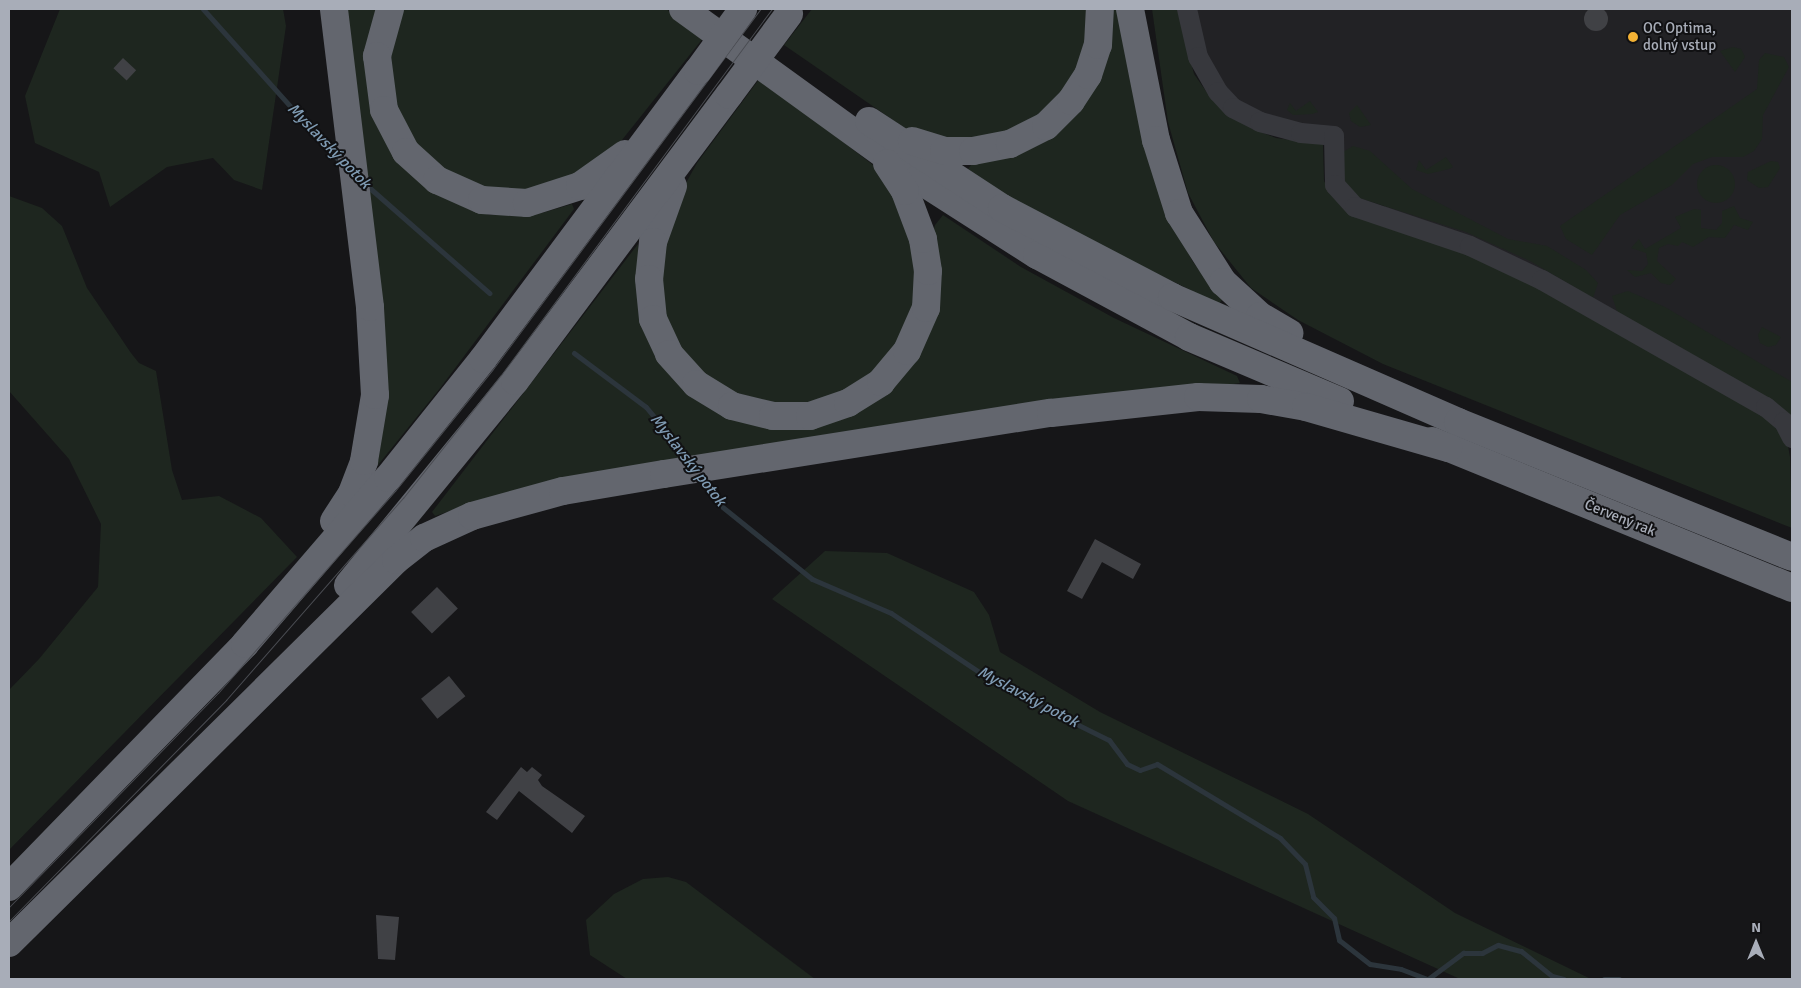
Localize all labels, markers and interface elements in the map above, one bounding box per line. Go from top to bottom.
place label: OC Optima, dolný vstup [1643,19,1716,54]
marker: OC Optima, dolný vstup [1627,31,1639,43]
water label: Myslavský potok [283,99,375,193]
water label: Myslavský potok [646,410,730,510]
street label: Červený rak [1582,496,1658,540]
water label: Myslavský potok [974,662,1082,732]
north arrow [1731,918,1781,968]
text: N [1751,919,1761,936]

